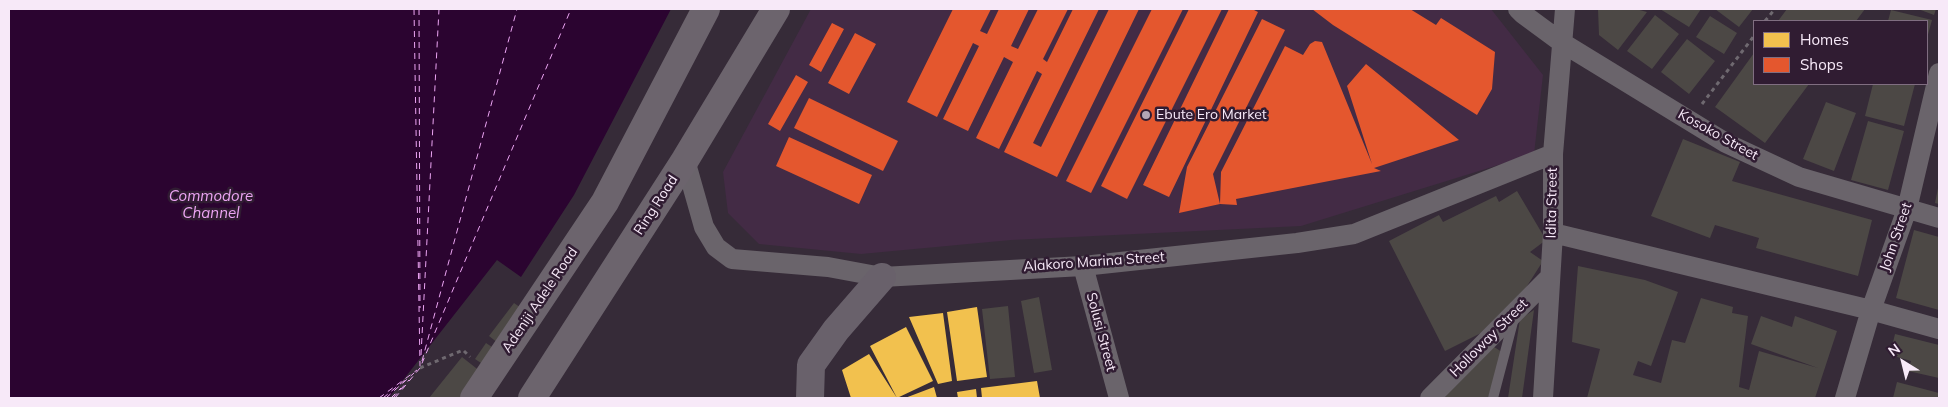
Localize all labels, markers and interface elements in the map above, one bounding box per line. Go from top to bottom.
legend [1753,20,1928,85]
text: Homes [1800,30,1849,49]
text: Shops [1800,55,1843,74]
street label: Kosoko Street [1675,106,1761,164]
place label: Ebute Ero Market [1156,107,1267,123]
marker: Ebute Ero Market [1140,109,1152,121]
street label: Idita Street [1543,167,1561,239]
street label: Ring Road [631,172,681,238]
water label: Commodore Channel [169,187,253,222]
street label: John Street [1876,201,1916,273]
street label: Adeniji Adele Road [499,244,581,356]
street label: Alakoro Marina Street [1023,249,1165,275]
street label: Solusi Street [1082,291,1120,373]
street label: Holloway Street [1446,295,1532,381]
north arrow [1878,337,1928,387]
text: N [1885,339,1904,360]

